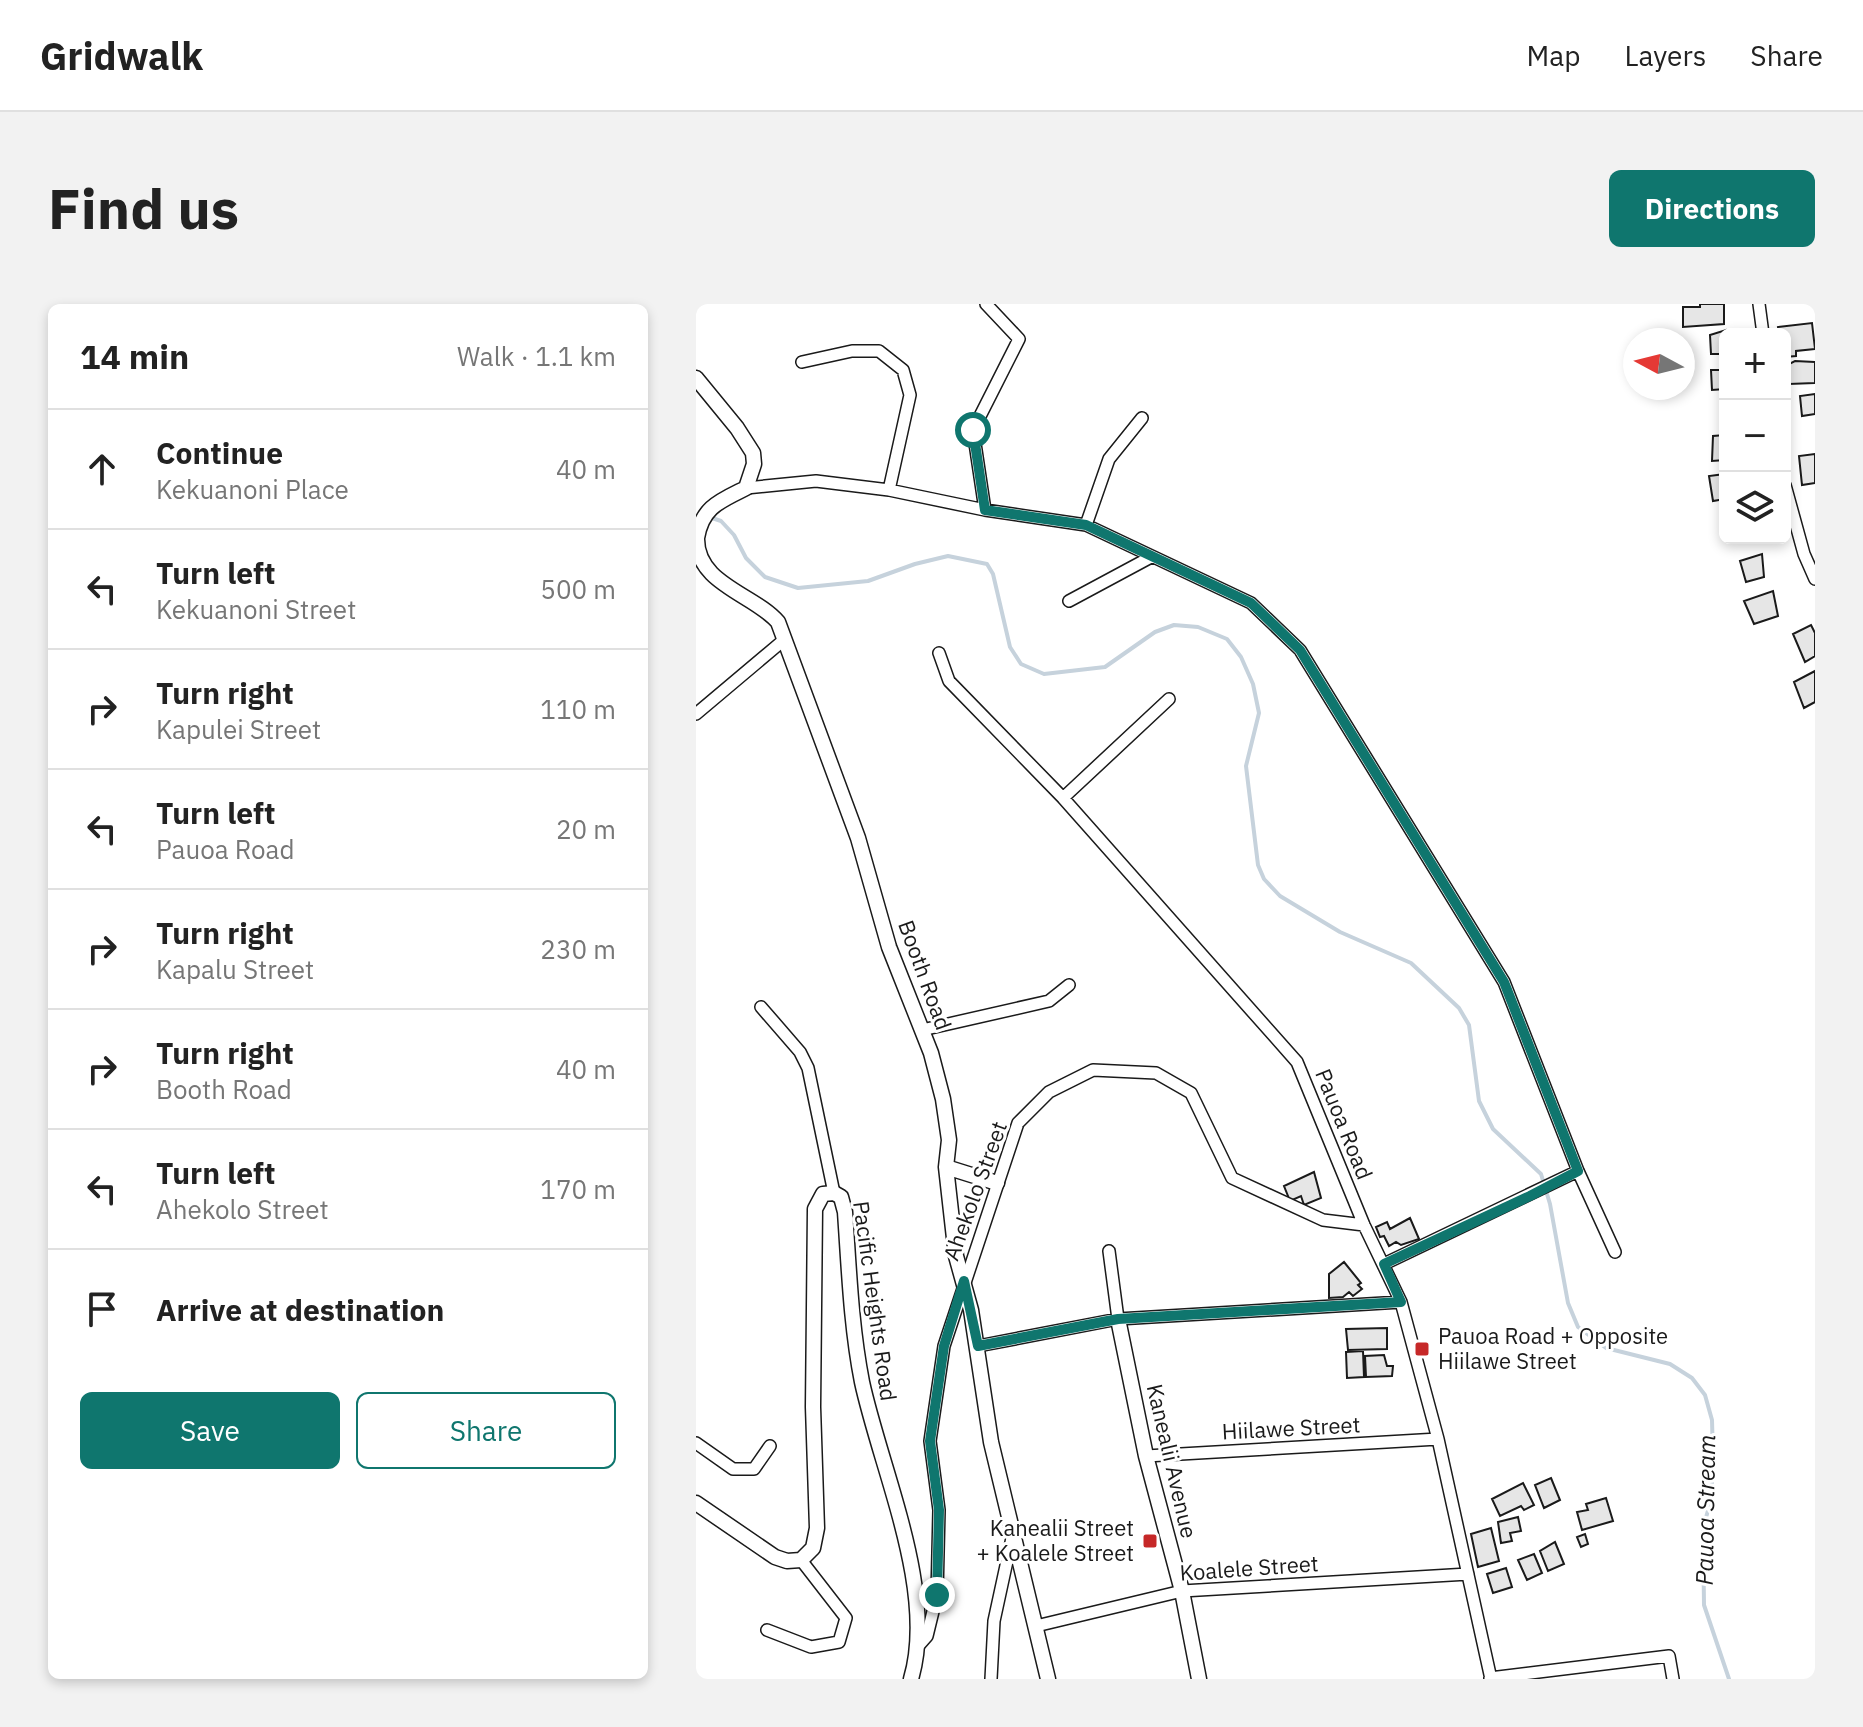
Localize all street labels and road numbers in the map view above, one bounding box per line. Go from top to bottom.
street label: Booth Road [892,916,959,1034]
street label: Pauoa Road [1309,1064,1380,1184]
street label: Ahekolo Street [936,1117,1013,1264]
street label: Pacific Heights Road [847,1199,904,1403]
street label: Kanealii Avenue [1141,1381,1204,1541]
street label: Hiilawe Street [1221,1409,1361,1446]
street label: Koalele Street [1179,1548,1319,1587]

